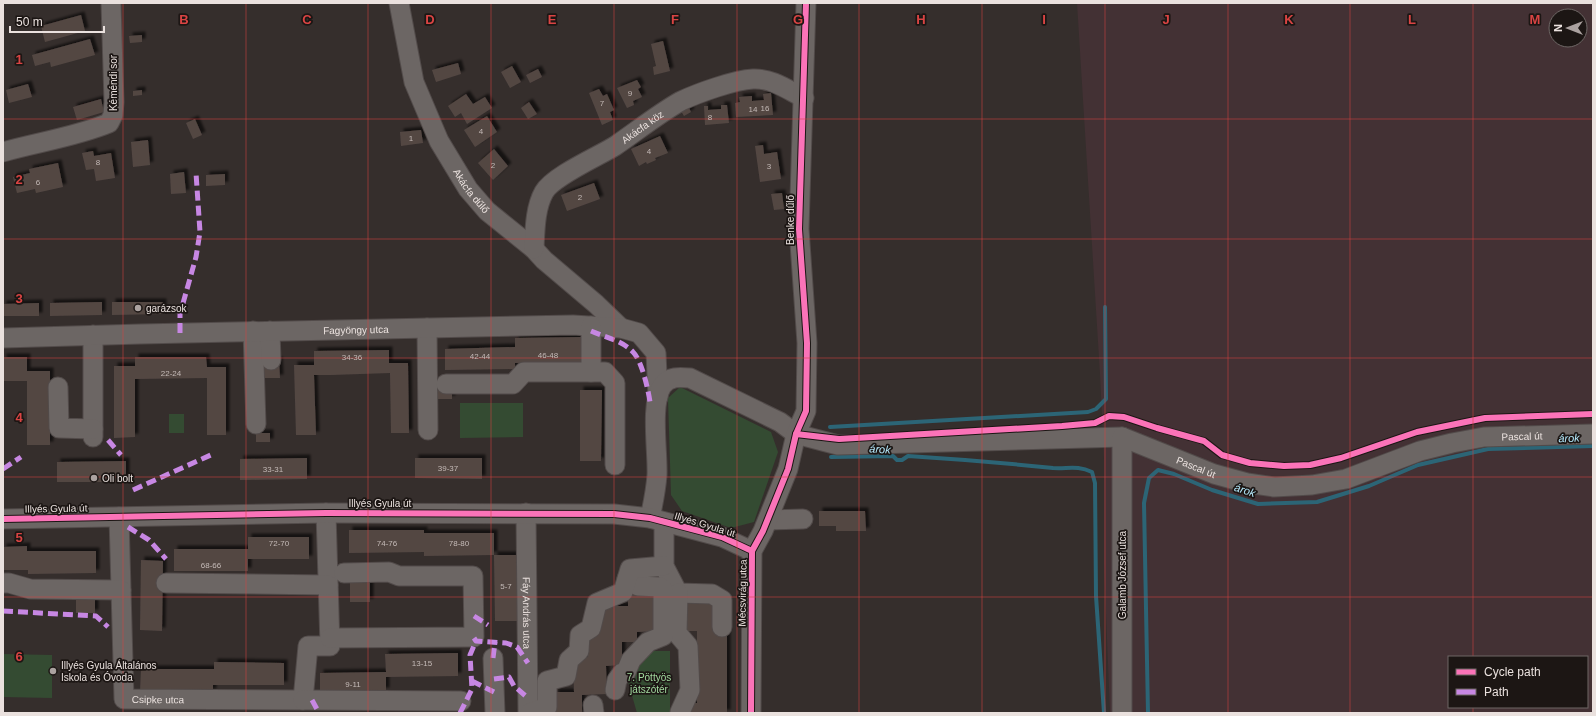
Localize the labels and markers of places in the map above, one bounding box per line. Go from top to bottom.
marker: garázsok [133,303,143,313]
place label: garázsok [146,303,188,314]
marker: Oli bolt [89,473,99,483]
place label: Oli bolt [102,473,133,484]
place label: Illyés Gyula Általános Iskola és Óvoda [61,659,157,683]
marker: Illyés Gyula Általános Iskola és Óvoda [48,666,58,676]

